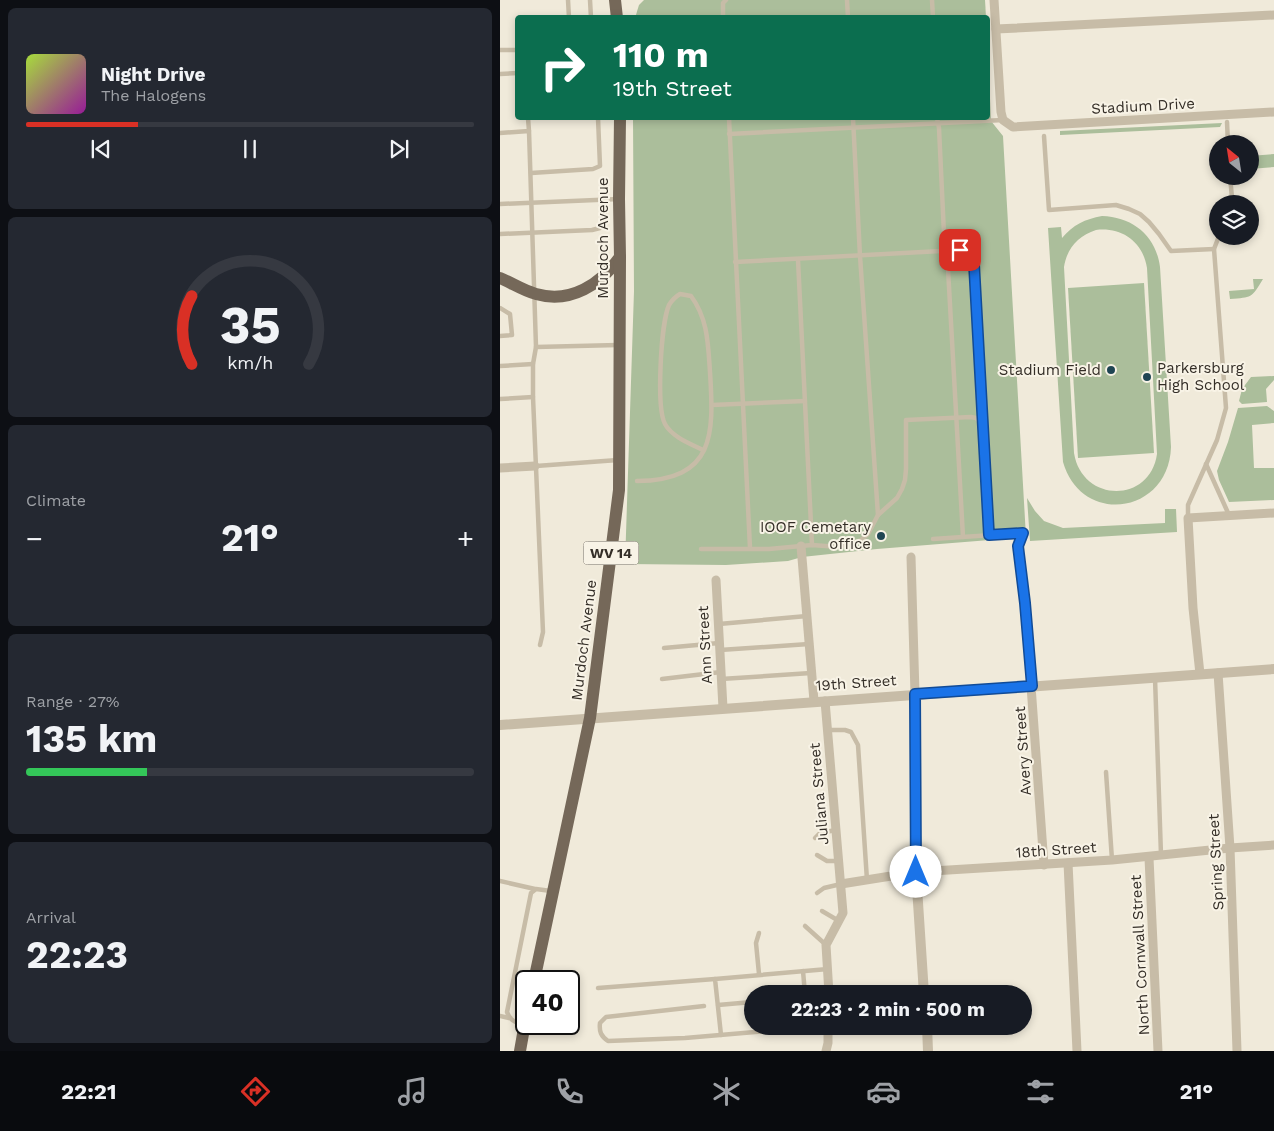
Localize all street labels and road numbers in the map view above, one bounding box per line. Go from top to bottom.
street label: Stadium Drive [1091,94,1195,118]
street label: Murdoch Avenue [594,177,612,299]
road number: WV 14 [584,542,638,564]
street label: Murdoch Avenue [568,579,600,701]
street label: Ann Street [694,605,716,685]
street label: 19th Street [815,671,898,695]
street label: Avery Street [1011,705,1035,796]
street label: Juliana Street [806,742,832,846]
street label: Spring Street [1204,813,1228,911]
street label: 18th Street [1015,838,1098,862]
street label: North Cornwall Street [1127,874,1153,1036]

